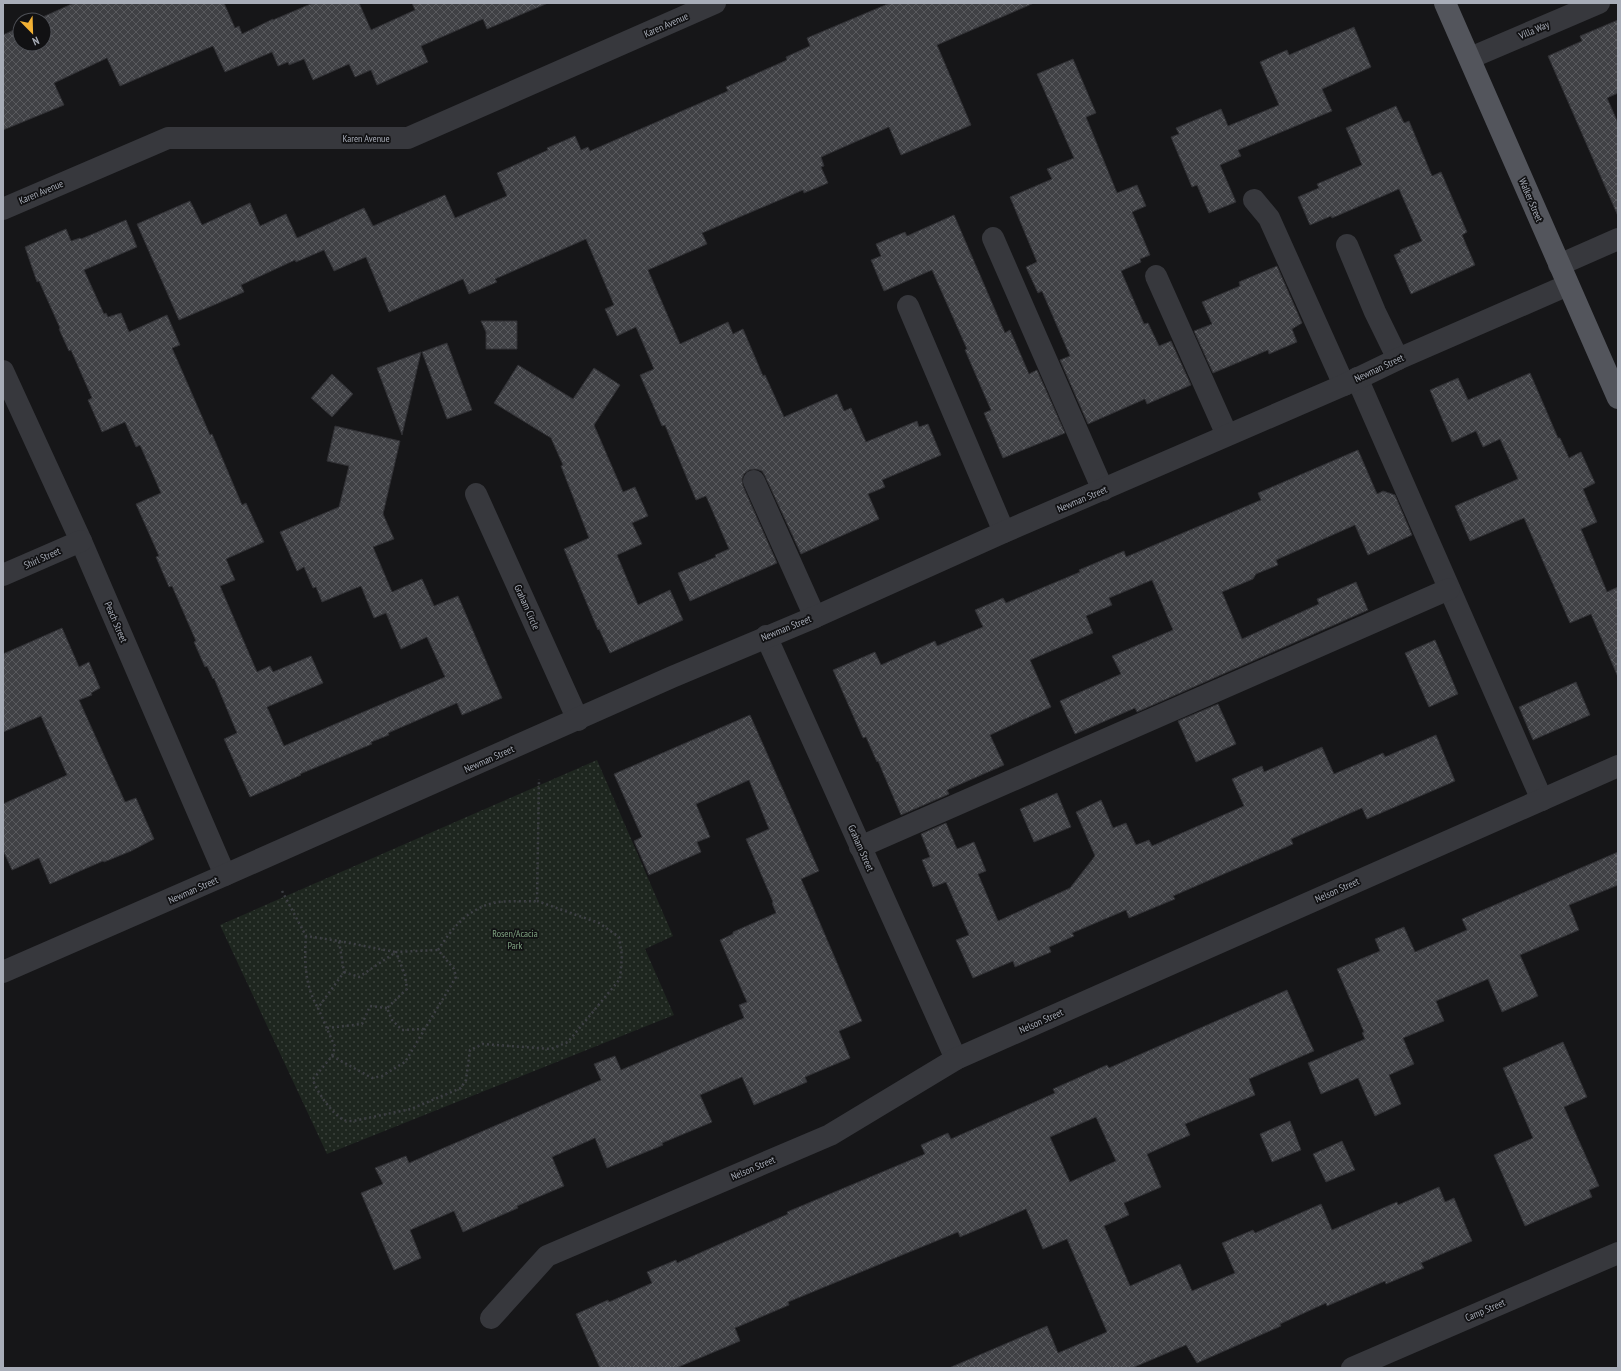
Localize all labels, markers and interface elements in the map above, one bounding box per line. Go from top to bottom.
street label: Karen Avenue [642,9,690,41]
north arrow [12,12,52,52]
street label: Villa Way [1516,18,1551,43]
text: N [30,34,41,49]
street label: Karen Avenue [342,132,390,145]
street label: Walker Street [1516,176,1546,224]
street label: Karen Avenue [17,177,65,207]
street label: Newman Street [1352,351,1406,385]
street label: Newman Street [1055,483,1109,515]
street label: Shirl Street [22,544,63,572]
street label: Graham Circle [511,582,543,632]
street label: Peach Street [102,600,131,645]
street label: Newman Street [759,612,813,644]
street label: Newman Street [462,742,516,776]
street label: Graham Street [845,823,877,873]
street label: Newman Street [166,873,220,907]
street label: Nelson Street [1313,874,1361,905]
park label: Rosen/Acacia Park [492,927,538,952]
street label: Nelson Street [1017,1005,1065,1036]
street label: Nelson Street [729,1153,777,1183]
street label: Camp Street [1463,1296,1507,1324]

